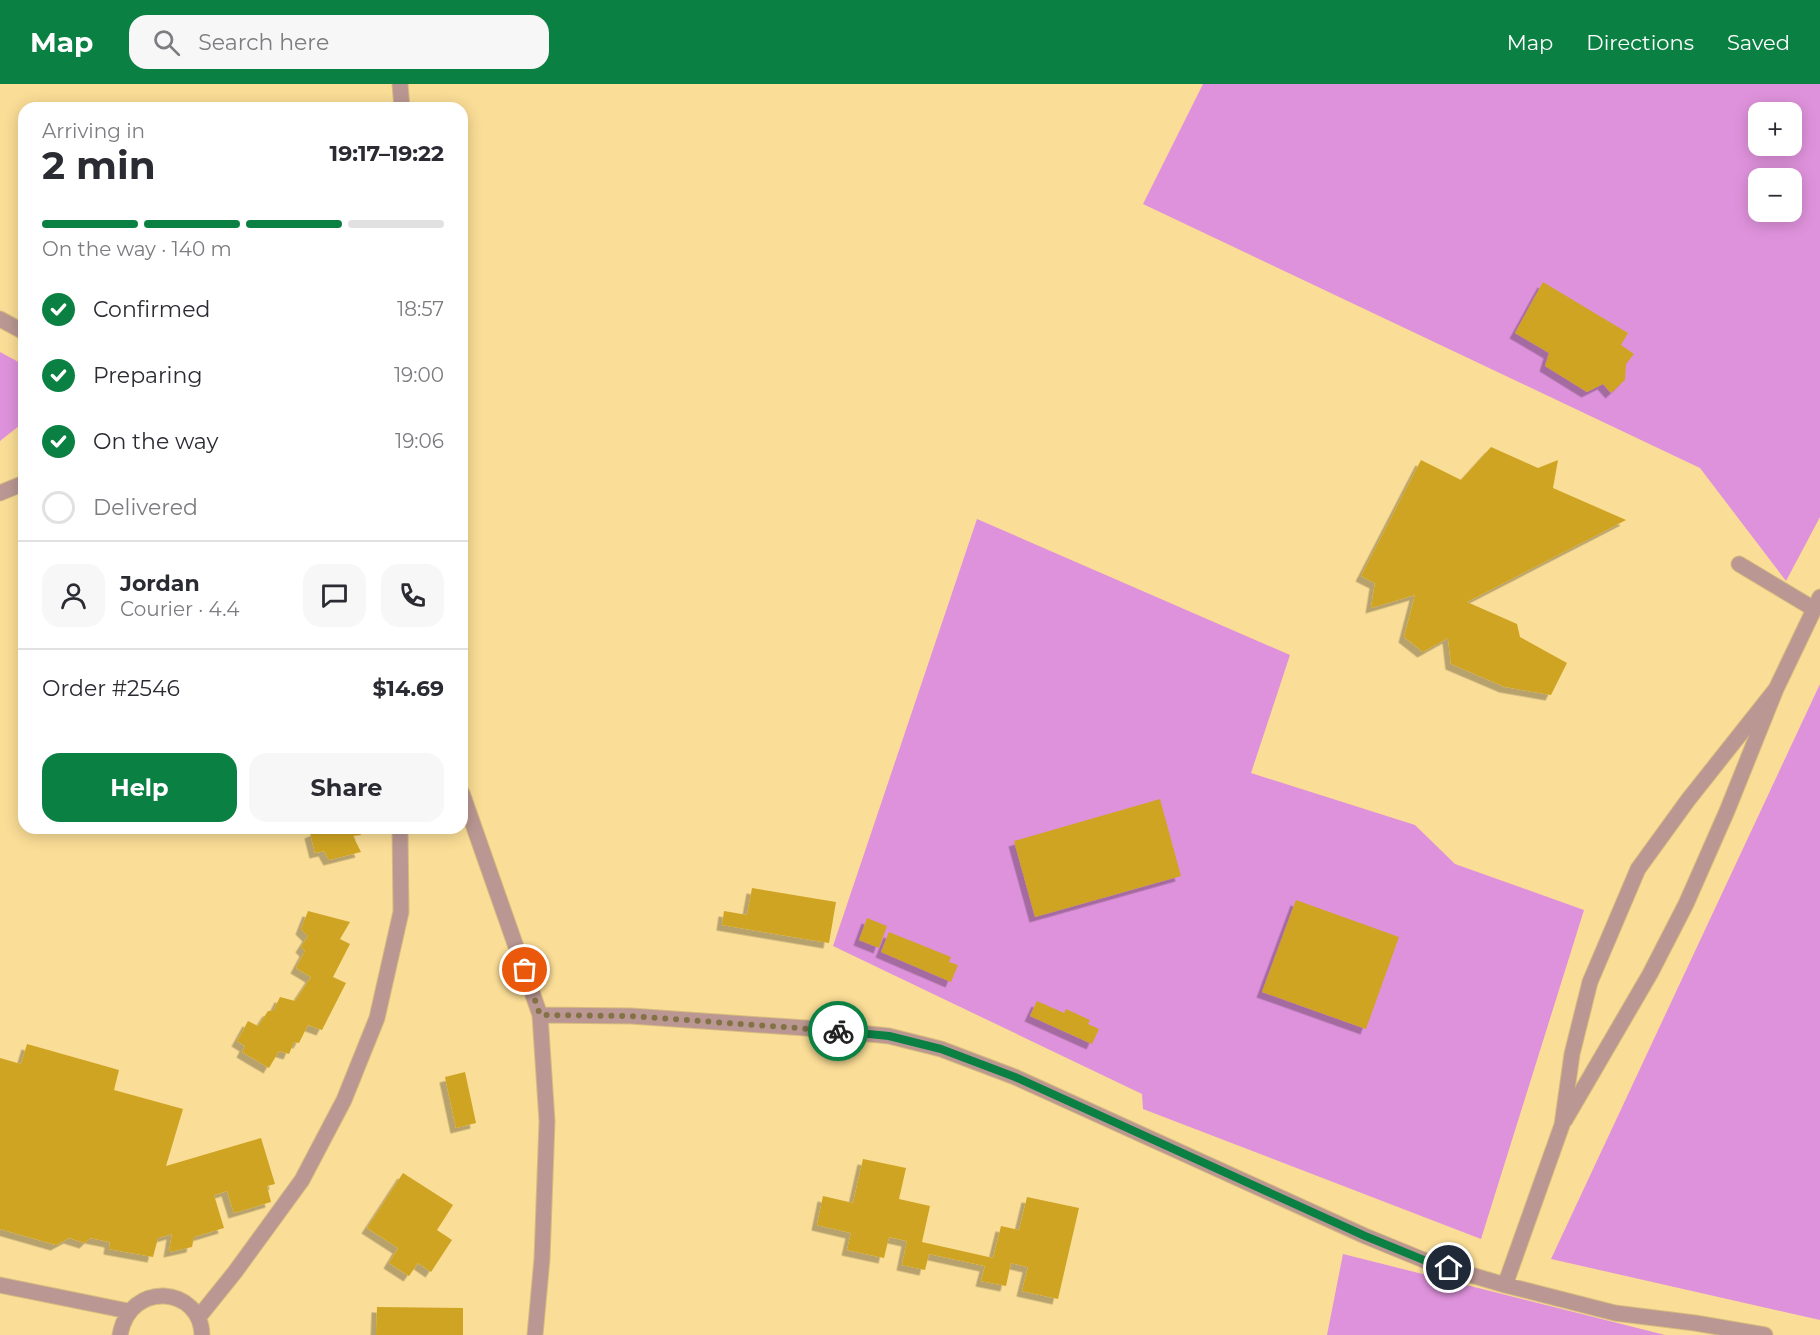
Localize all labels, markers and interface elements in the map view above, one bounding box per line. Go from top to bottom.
search box [129,15,549,69]
text: Map [30,25,93,59]
icon: search [150,26,183,59]
text: Search here [198,29,329,56]
text: Map [1507,30,1553,55]
text: Directions [1586,30,1694,55]
text: Saved [1727,30,1790,55]
map controls [1748,102,1802,222]
button: + [1748,102,1802,156]
text: Arriving in [42,119,145,143]
text: 19:17–19:22 [330,140,444,167]
text: 2 min [42,141,156,189]
button: − [1748,168,1802,222]
text: On the way · 140 m [42,237,232,261]
icon: check [42,293,75,326]
text: Confirmed [93,296,210,323]
text: 18:57 [397,297,444,321]
icon: check [42,359,75,392]
text: Preparing [93,362,202,389]
text: 19:00 [394,363,444,387]
icon: check [42,425,75,458]
text: On the way [93,428,218,455]
text: 19:06 [395,429,444,453]
text: Delivered [93,494,198,521]
button: person [42,564,105,627]
button: chat [303,564,366,627]
button: phone [381,564,444,627]
text: Jordan [120,570,200,597]
text: Courier · 4.4 [120,597,239,621]
text: Order #2546 [42,675,180,702]
text: $14.69 [372,675,444,702]
button: Help [42,753,237,822]
button: Share [249,753,444,822]
pin [499,944,550,995]
icon: bag [508,953,541,986]
courier [808,1001,868,1061]
icon: bike [822,1015,855,1048]
pin [1423,1242,1474,1293]
icon: home [1432,1251,1465,1284]

